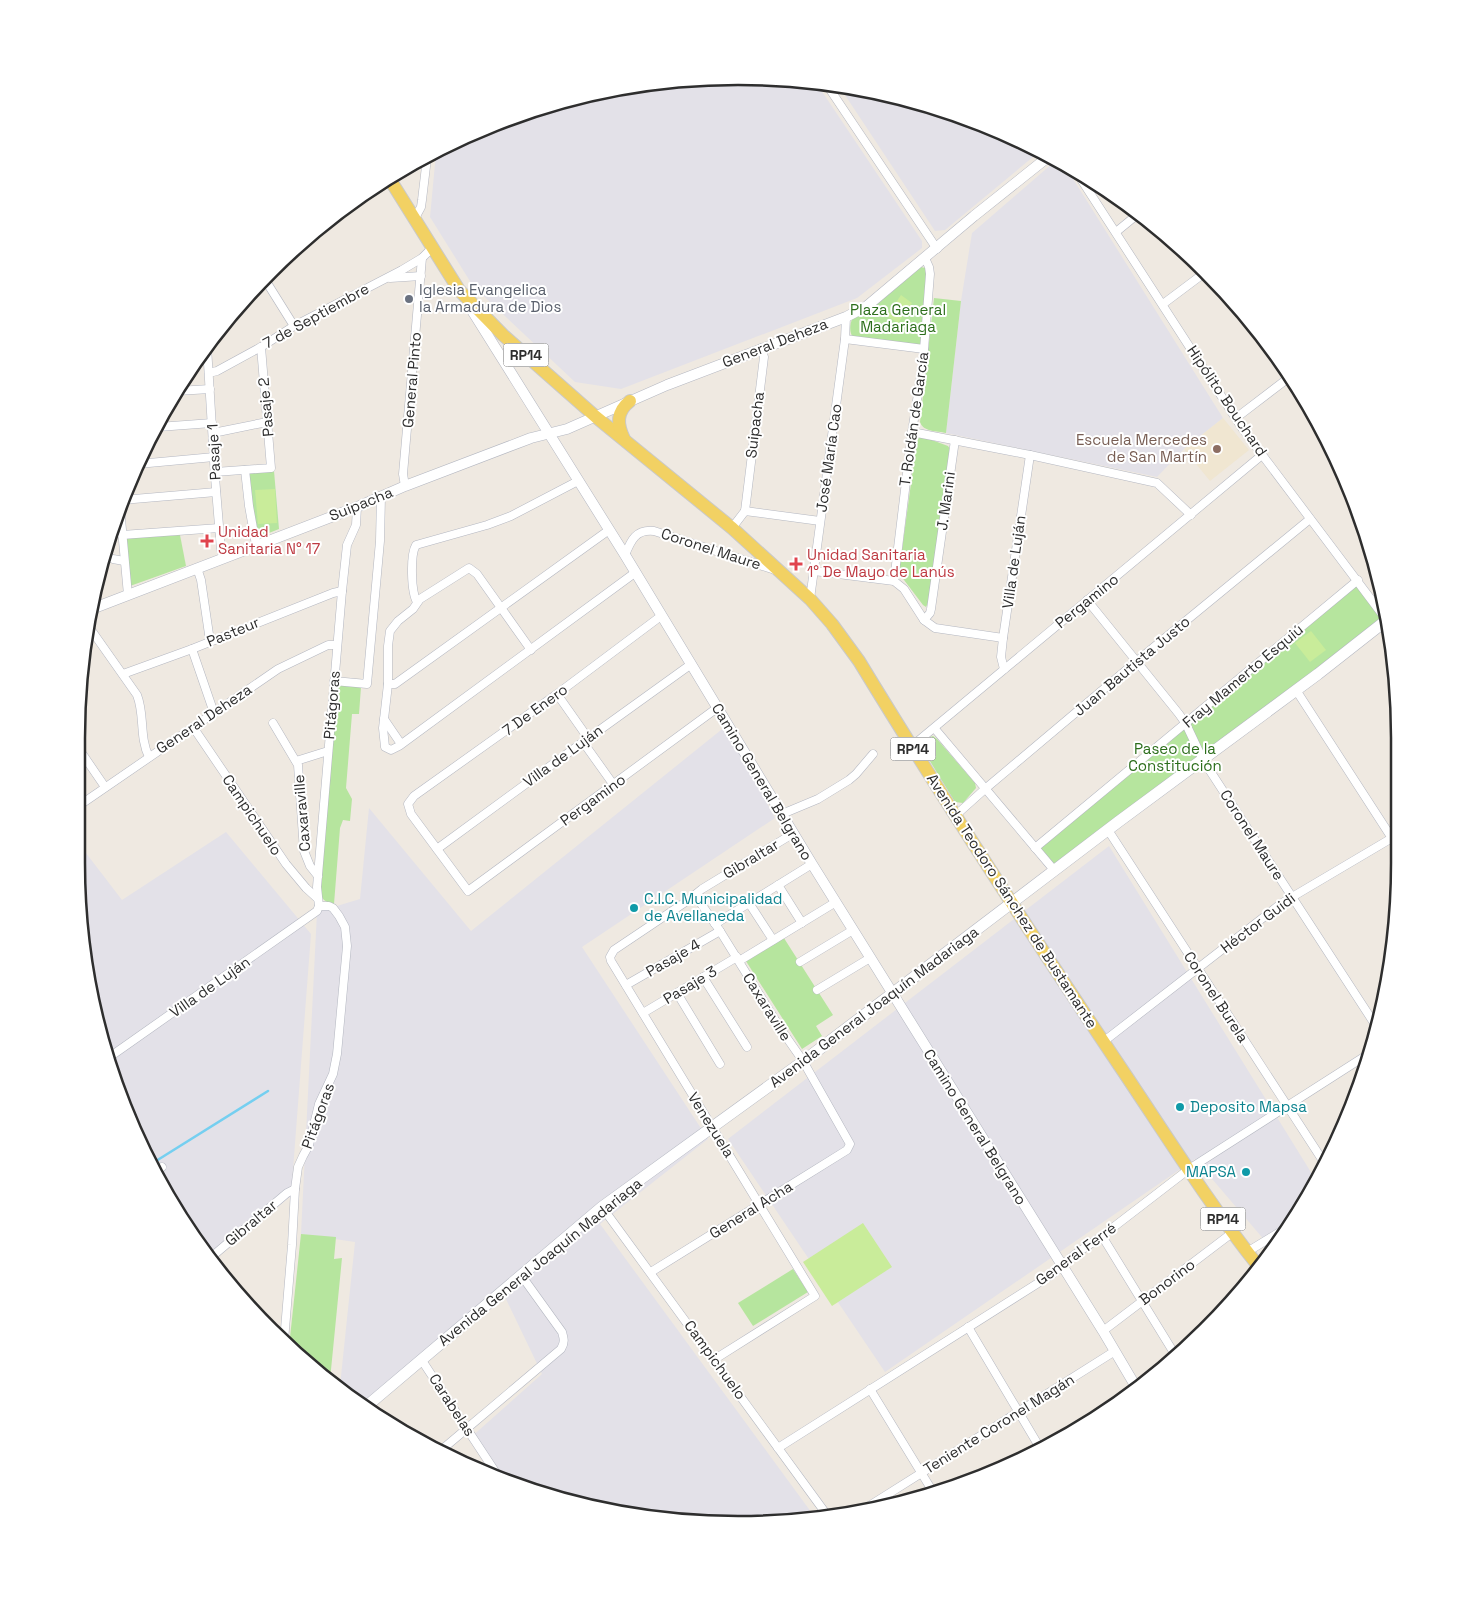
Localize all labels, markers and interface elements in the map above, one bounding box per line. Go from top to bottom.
street label: 7 de Septiembre [259,278,372,353]
place label: Iglesia Evangelica la Armadura de Dios [419,280,561,316]
marker: Iglesia Evangelica la Armadura de Dios [403,293,415,305]
park label: Plaza General Madariaga [850,300,946,336]
street label: General Deheza [719,314,831,371]
street label: General Pinto [398,331,425,429]
street label: Hipólito Bouchard [1183,342,1272,460]
road number: RP14 [504,344,548,366]
street label: T. Roldán de García [895,350,932,488]
street label: Pasaje 2 [253,377,278,437]
street label: Suipacha [741,390,768,459]
street label: José María Cao [812,403,846,513]
street label: Pasaje 1 [203,423,224,481]
place label: Escuela Mercedes de San Martín [1076,430,1207,466]
marker: Escuela Mercedes de San Martín [1211,443,1223,455]
street label: J. Marini [932,470,959,531]
street label: Suipacha [326,482,396,525]
street label: Villa de Luján [998,514,1029,610]
place label: Unidad Sanitaria N° 17 [218,522,320,558]
street label: Coronel Maure [659,523,764,574]
marker: Unidad Sanitaria N° 17 [200,534,214,548]
place label: Unidad Sanitaria 1° De Mayo de Lanús [807,545,955,581]
marker: Unidad Sanitaria 1° De Mayo de Lanús [789,557,803,571]
street label: Pergamino [1051,569,1122,632]
street label: Juan Bautista Justo [1070,611,1194,720]
street label: Pasteur [204,612,262,651]
street label: Fray Mamerto Esquiú [1178,620,1307,732]
street label: Pitágoras [319,670,344,740]
street label: General Deheza [152,679,256,758]
street label: 7 De Enero [498,680,571,740]
street label: Camino General Belgrano [708,700,817,864]
street label: Villa de Luján [519,720,606,791]
road number: RP14 [890,738,936,761]
park label: Paseo de la Constitución [1128,739,1222,775]
street label: Pergamino [556,769,629,830]
street label: Avenida Teodoro Sánchez de Bustamante [923,770,1102,1032]
street label: Campichuelo [218,771,286,859]
street label: Caxaraville [289,774,314,852]
street label: Coronel Maure [1216,786,1289,884]
street label: Gibraltar [719,834,783,883]
street label: Héctor Guidi [1216,888,1299,957]
place label: C.I.C. Municipalidad de Avellaneda [644,889,782,925]
marker: C.I.C. Municipalidad de Avellaneda [628,902,640,914]
street label: Avenida General Joaquín Madariaga [765,922,982,1091]
street label: Pasaje 4 [642,934,703,981]
street label: Coronel Burela [1180,948,1253,1046]
street label: Villa de Luján [166,952,254,1021]
street label: Pasaje 3 [659,961,720,1008]
street label: Caxaraville [739,969,796,1045]
street label: Camino General Belgrano [920,1045,1031,1208]
street label: Pitágoras [297,1080,338,1151]
street label: Venezuela [684,1088,739,1161]
place label: Deposito Mapsa [1190,1097,1307,1116]
marker: Deposito Mapsa [1174,1101,1186,1113]
place label: MAPSA [1186,1162,1237,1181]
marker: MAPSA [1240,1166,1252,1178]
street label: Avenida General Joaquín Madariaga [434,1173,646,1350]
street label: General Acha [706,1176,796,1243]
street label: Gibraltar [221,1195,281,1250]
road number: RP14 [1200,1208,1246,1230]
street label: General Ferré [1032,1218,1120,1289]
street label: Bonorino [1135,1254,1199,1309]
street label: Campichuelo [680,1316,751,1403]
street label: Teniente Coronel Magán [920,1369,1078,1478]
street label: Carabelas [425,1370,480,1440]

